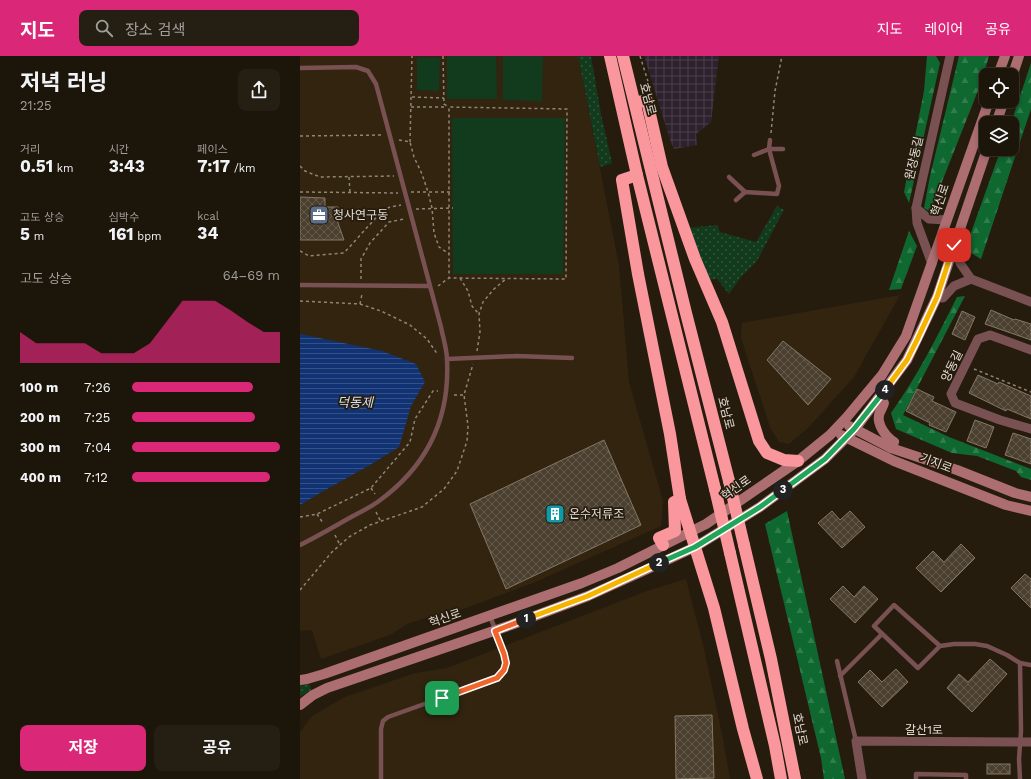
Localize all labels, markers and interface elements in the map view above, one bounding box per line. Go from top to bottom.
search box [79,10,359,46]
icon: search [93,17,115,39]
text: 지도 [20,19,55,42]
text: 장소 검색 [125,21,185,39]
text: 지도 [877,21,903,37]
text: 레이어 [925,21,963,37]
text: 공유 [985,21,1011,37]
map controls [979,68,1019,156]
button: locate [979,68,1019,108]
button: share [238,69,280,111]
text: 저녁 러닝 [20,70,107,95]
street label: 호남로 [637,81,659,117]
text: 21:25 [20,98,52,113]
button: layers [979,116,1019,156]
street label: 원장동길 [902,135,926,181]
text: 거리 [20,143,40,156]
text: 시간 [109,143,129,156]
text: 페이스 [197,143,228,156]
text: 0.51 [20,156,53,176]
text: 3:43 [109,156,145,176]
text: 7:17 [197,156,230,176]
text: km [53,162,73,175]
text: /km [230,162,255,175]
street label: 혁신로 [928,182,952,218]
office icon: 청사연구동 [308,204,330,226]
place label: 청사연구동 [333,208,388,222]
text: kcal [197,210,219,223]
text: 고도 상승 [20,211,64,224]
text: 심박수 [109,211,139,224]
text: 34 [197,223,218,243]
text: 5 [20,224,30,244]
text: 161 [109,224,133,244]
pin [937,228,971,262]
text: m [30,230,44,243]
text: bpm [133,230,162,243]
icon: check [943,234,965,256]
text: 64–69 m [223,268,280,283]
text: 고도 상승 [20,271,72,286]
street label: 양동길 [938,348,966,384]
text: 100 m [20,380,58,395]
text: 7:26 [84,380,111,395]
pin: 4 [875,380,895,400]
text: 4 [881,383,889,396]
water label: 덕동제 [337,395,375,410]
street label: 호남로 [715,395,737,431]
text: 200 m [20,410,60,425]
text: 7:25 [84,410,110,425]
text: 300 m [20,440,60,455]
text: 7:04 [84,440,111,455]
street label: 기지로 [918,451,954,475]
text: 400 m [20,470,61,485]
text: 7:12 [84,470,108,485]
street label: 혁신로 [718,473,754,503]
pin: 3 [773,480,793,500]
text: 3 [780,483,786,496]
building icon: 온수저류조 [544,503,566,525]
place label: 온수저류조 [569,507,624,521]
pin: 2 [649,553,669,573]
text: 2 [656,556,662,569]
street label: 혁신로 [427,606,463,630]
pin: 1 [516,609,536,629]
text: 1 [524,612,528,625]
pin [425,681,459,715]
icon: arrive [431,687,453,709]
street label: 호남로 [790,711,810,747]
street label: 갈산1로 [905,723,943,737]
button: 저장 [20,725,146,771]
button: 공유 [154,725,280,771]

